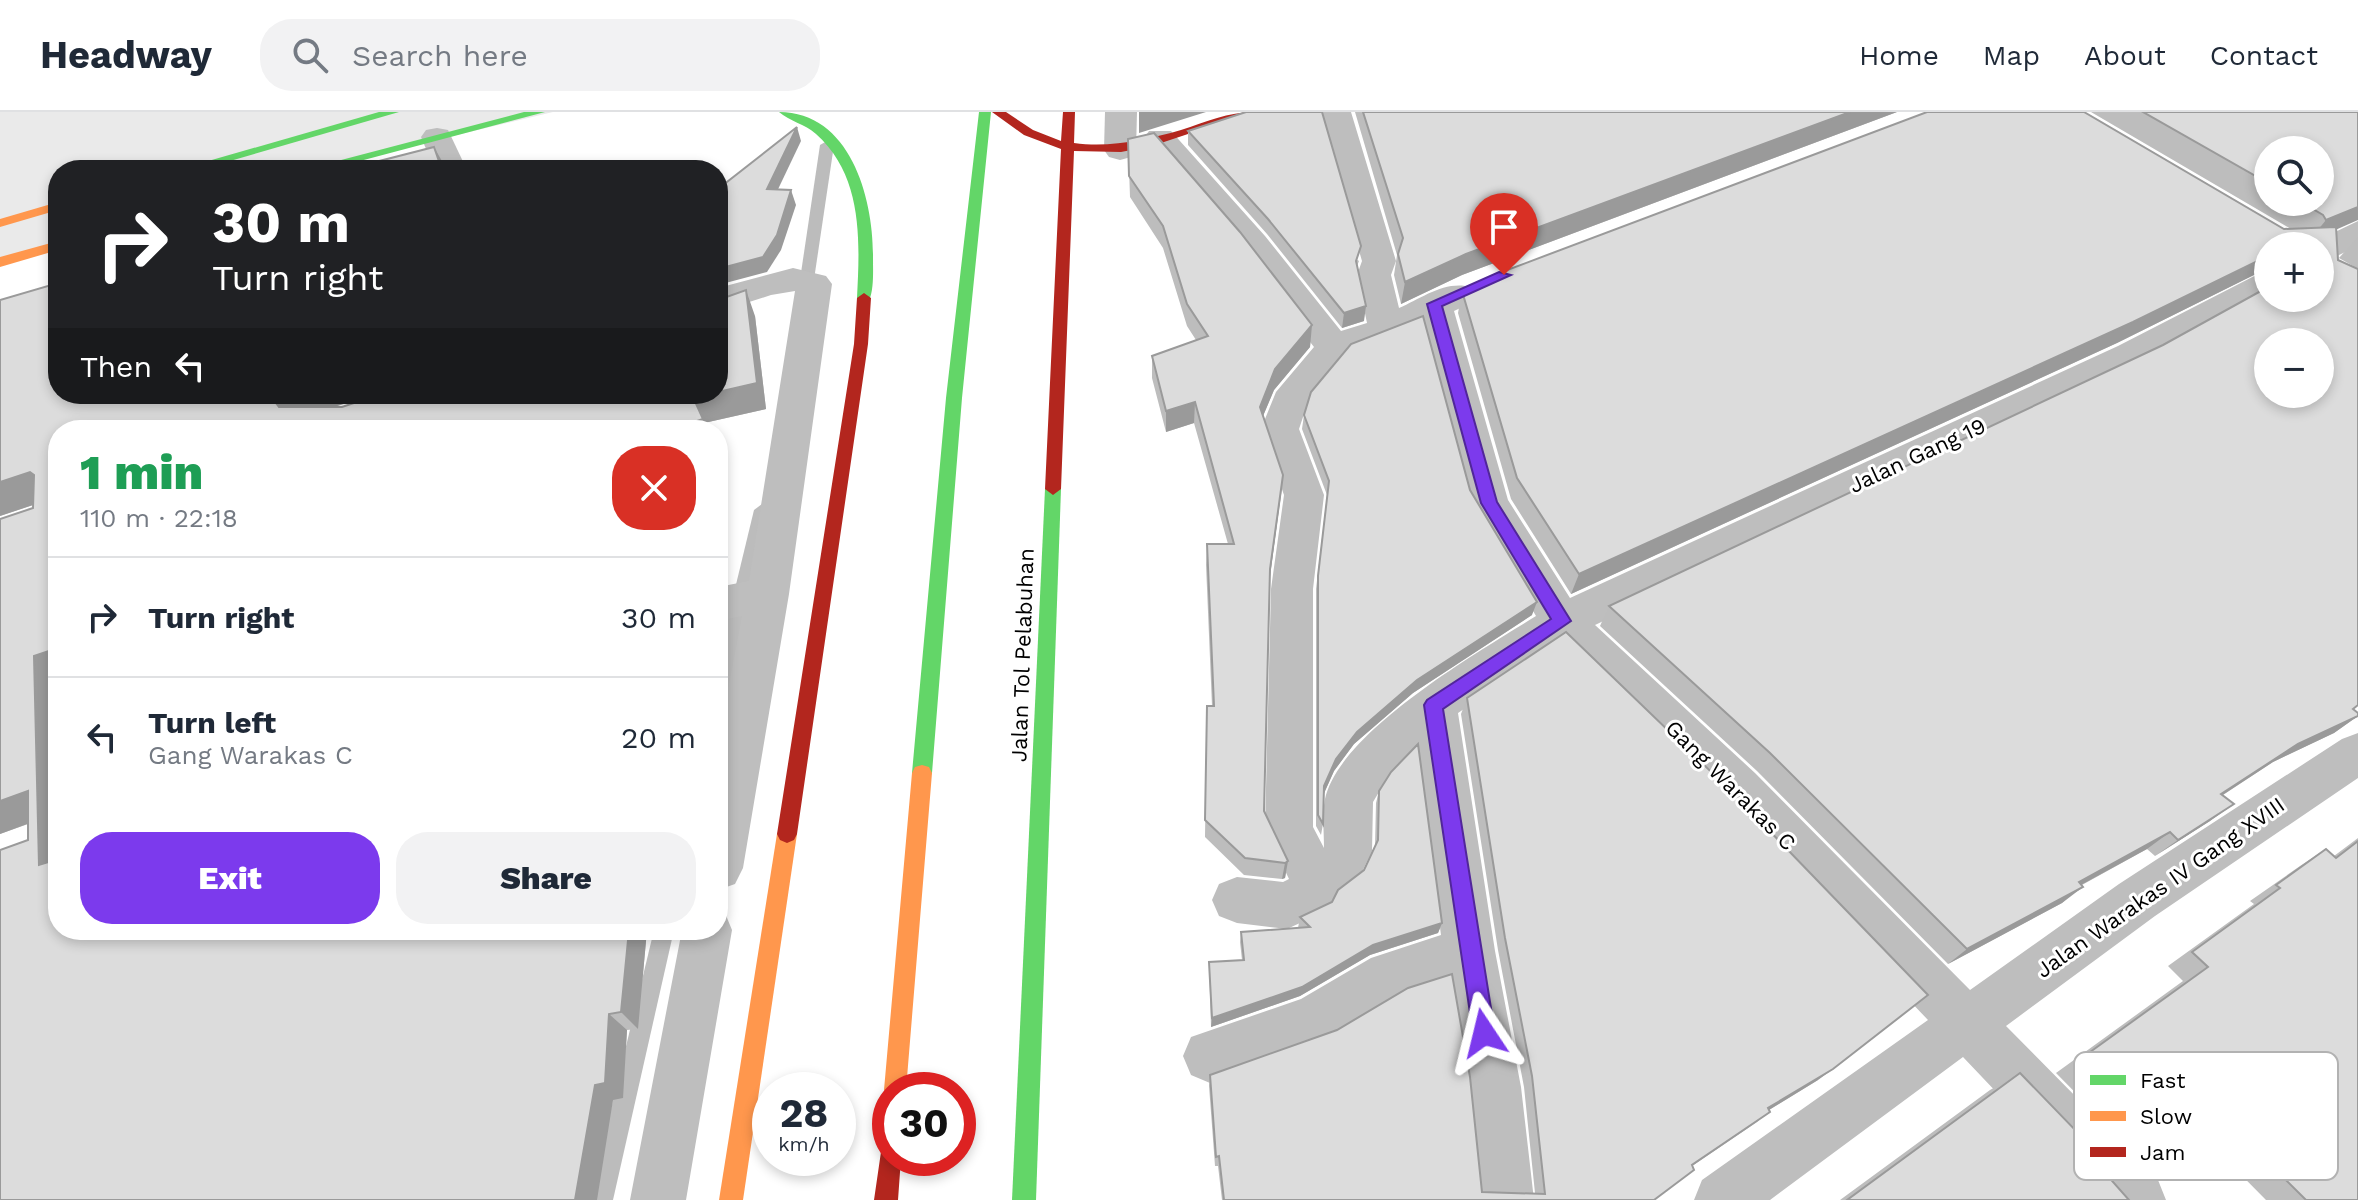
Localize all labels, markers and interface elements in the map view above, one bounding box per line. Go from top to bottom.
search box [260,19,820,91]
text: Headway [40,33,212,77]
icon: search [288,33,332,77]
text: Search here [352,38,528,73]
text: Home [1859,39,1939,72]
text: Map [1983,39,2040,72]
text: About [2084,39,2166,72]
text: Contact [2210,39,2318,72]
map controls [2254,136,2334,408]
button: search [2254,136,2334,216]
text: 30 m [212,190,350,256]
icon: right [80,192,184,296]
pin [1470,193,1538,275]
icon: arrive [1482,205,1526,249]
button: + [2254,232,2334,312]
text: Turn right [212,257,383,299]
button: − [2254,328,2334,408]
icon: left [168,344,212,388]
text: Then [80,349,152,384]
street label: Jalan Gang 19 [1845,413,1989,498]
text: 1 min [80,444,203,501]
button: close [612,446,696,530]
text: 110 m · 22:18 [80,503,238,533]
street label: Jalan Tol Pelabuhan [1006,548,1039,762]
icon: right [80,595,124,639]
text: Turn right [148,600,294,635]
text: 30 m [621,600,696,635]
text: Turn left [148,705,276,740]
icon: left [80,715,124,759]
street label: Gang Warakas C [1660,715,1801,856]
text: 20 m [621,720,696,755]
text: Gang Warakas C [148,740,353,770]
street label: Jalan Warakas IV Gang XVIII [2031,792,2289,983]
button: Exit [80,832,380,924]
button: Share [396,832,696,924]
position arrow [1442,991,1526,1075]
legend [2074,1052,2338,1180]
text: Fast [2140,1068,2186,1093]
speed limit sign: 30 [872,1072,976,1176]
text: 28 [780,1090,828,1137]
text: Slow [2140,1104,2192,1129]
text: km/h [778,1132,830,1156]
text: Jam [2140,1140,2185,1165]

